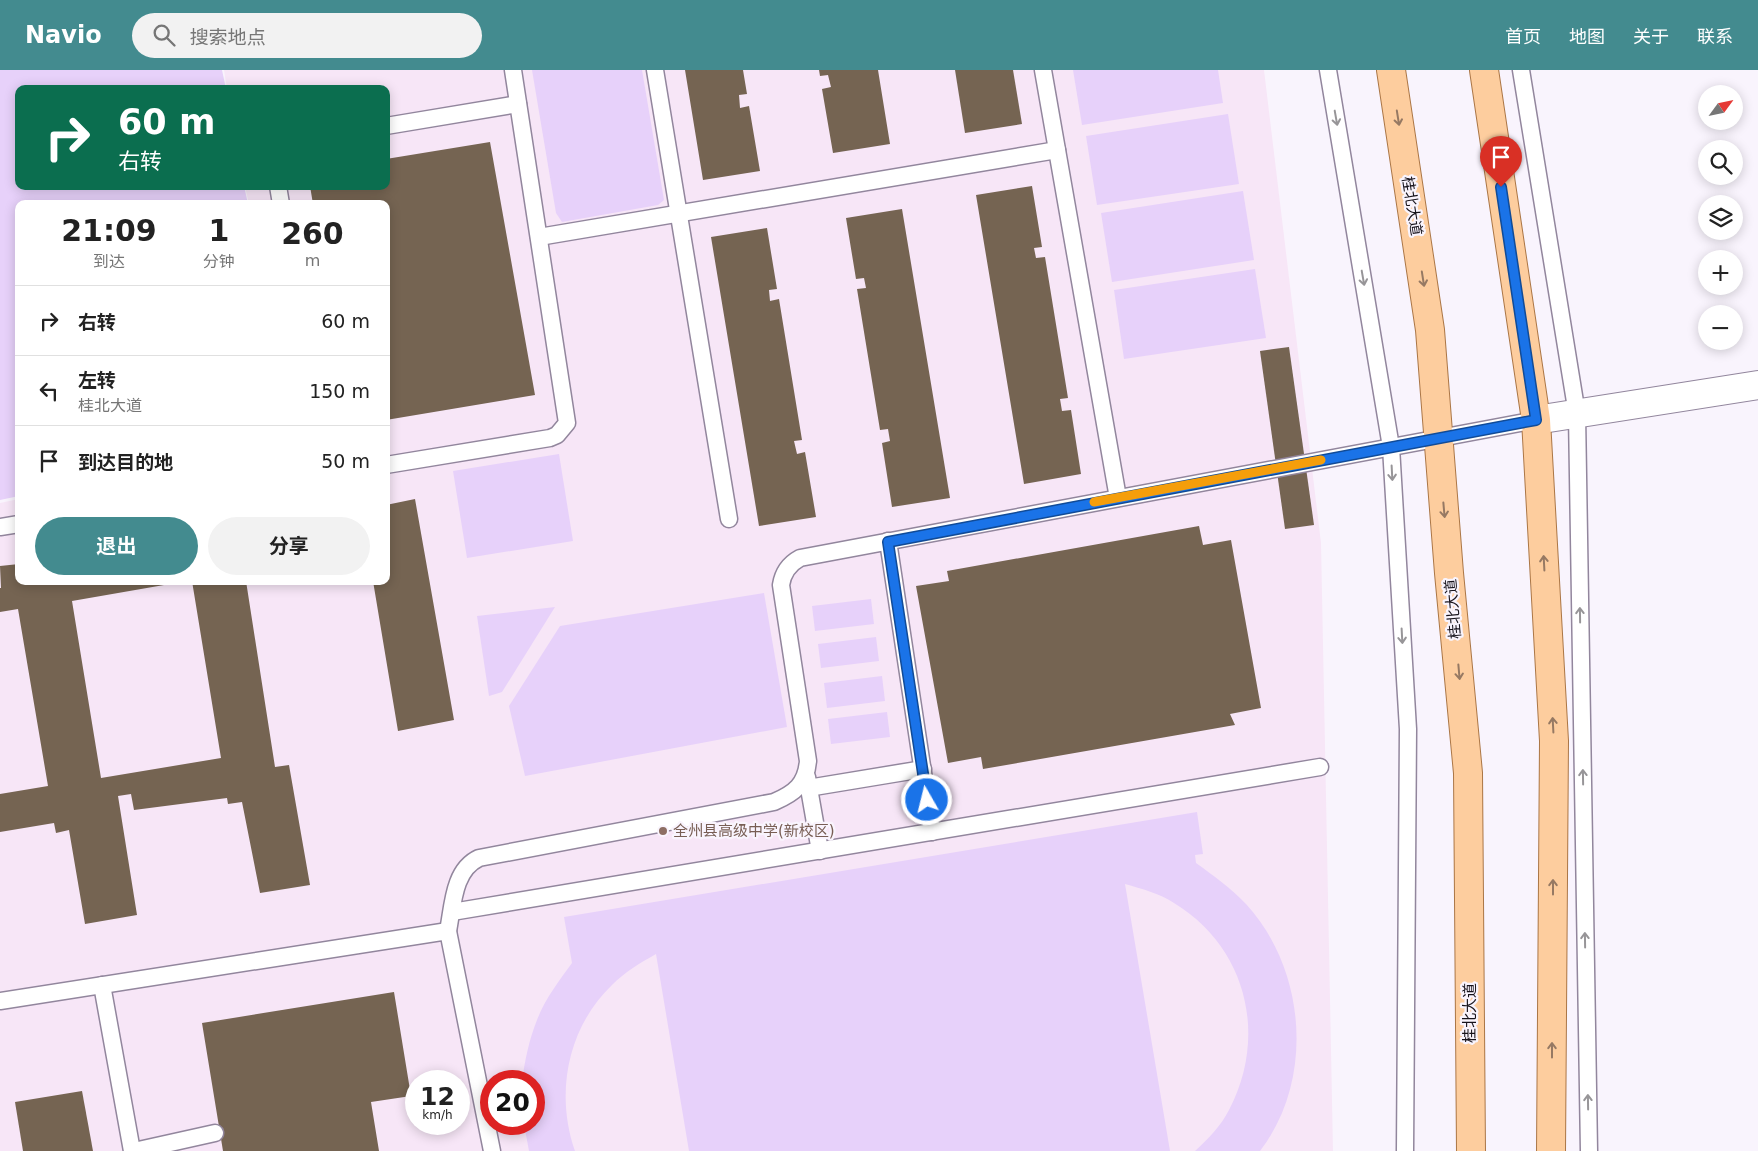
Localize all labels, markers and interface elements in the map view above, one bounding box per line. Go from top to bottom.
search box [132,13,482,58]
text: Navio [25,21,102,49]
icon: search [150,21,178,49]
text: 搜索地点 [190,26,266,48]
text: 首页 [1505,26,1541,47]
text: 地图 [1569,26,1605,47]
text: 关于 [1633,26,1669,47]
text: 联系 [1697,26,1733,47]
north arrow [1698,85,1742,130]
map controls [1698,85,1743,350]
text: 60 m [118,102,215,142]
icon: right [35,105,100,170]
one-way arrow [1331,110,1341,126]
one-way arrow [1394,110,1404,126]
pin [1480,136,1522,187]
button: search [1698,140,1743,185]
icon: arrive [1487,143,1515,171]
text: 右转 [118,149,162,174]
street label: 桂北大道 [1398,175,1426,237]
button: layers [1698,195,1743,240]
text: 21:09 [61,213,157,248]
text: 1 [208,213,229,248]
text: 260 [281,216,344,251]
button: + [1698,250,1743,295]
text: m [305,251,320,270]
text: 到达 [93,252,125,271]
text: 分钟 [203,252,235,271]
one-way arrow [1358,270,1368,286]
one-way arrow [1418,271,1428,287]
button: − [1698,305,1743,350]
icon: right [35,307,63,335]
text: 60 m [321,310,370,332]
text: 右转 [78,311,116,333]
text: 左转 [78,369,116,391]
icon: left [35,377,63,405]
text: 150 m [309,380,370,402]
text: 桂北大道 [78,396,142,415]
icon: arrive [35,447,63,475]
text: 50 m [321,450,370,472]
text: 到达目的地 [78,451,173,473]
one-way arrow [1388,465,1397,481]
one-way arrow [1440,502,1449,518]
button: 退出 [35,517,198,575]
button: 分享 [208,517,370,575]
one-way arrow [1540,555,1549,571]
street label: 桂北大道 [1441,578,1465,640]
one-way arrow [1575,607,1585,624]
one-way arrow [1398,627,1407,643]
one-way arrow [1454,664,1464,680]
one-way arrow [1548,717,1557,733]
one-way arrow [1578,770,1588,786]
position arrow [900,773,952,825]
place label: 全州县高级中学(新校区) [673,822,835,840]
marker: 全州县高级中学(新校区) [657,825,669,837]
one-way arrow [1548,880,1558,896]
one-way arrow [1580,932,1590,948]
street label: 桂北大道 [1461,983,1479,1043]
one-way arrow [1547,1042,1557,1058]
speed limit sign: 20 [480,1070,545,1135]
text: 12 [420,1082,455,1111]
one-way arrow [1583,1095,1593,1111]
text: km/h [422,1108,453,1122]

